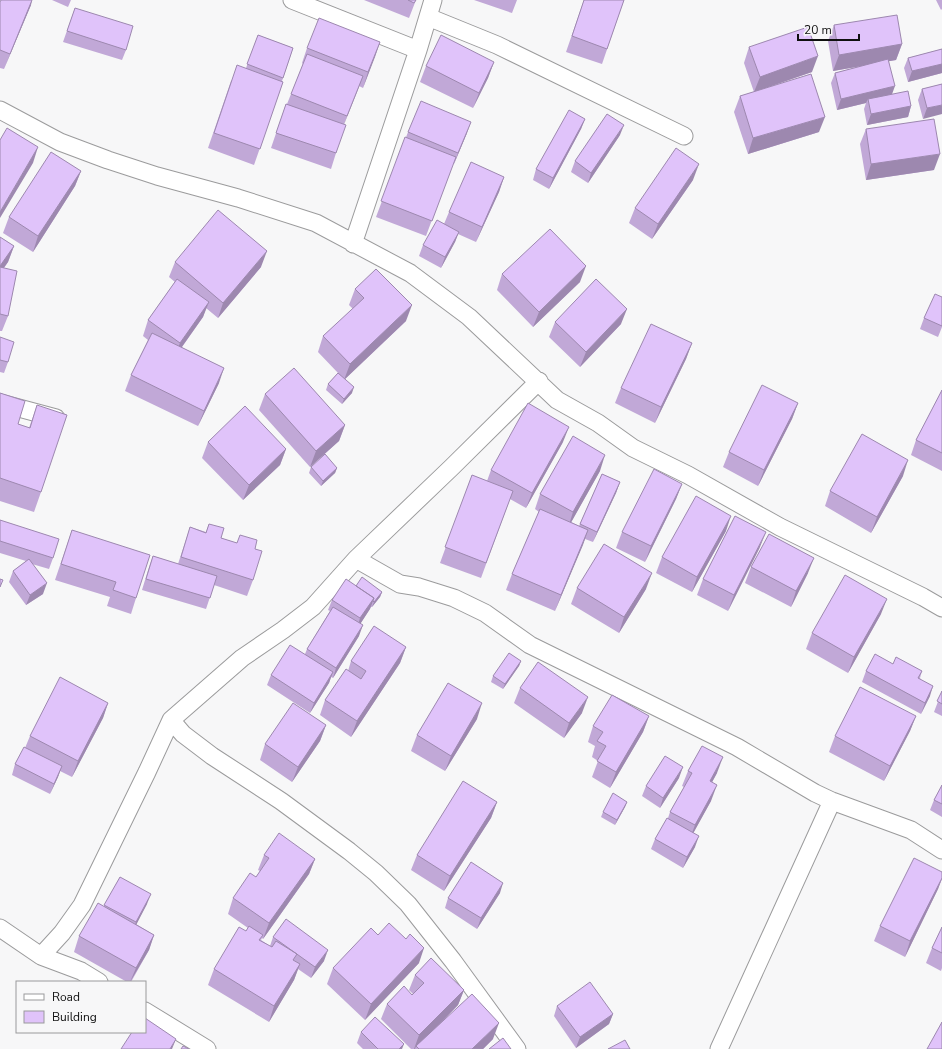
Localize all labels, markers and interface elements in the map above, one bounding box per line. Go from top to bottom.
scale bar [798,16,859,42]
text: 20 m [804,22,832,38]
legend [16,981,146,1033]
text: Road [52,989,80,1005]
text: Building [52,1009,97,1025]

